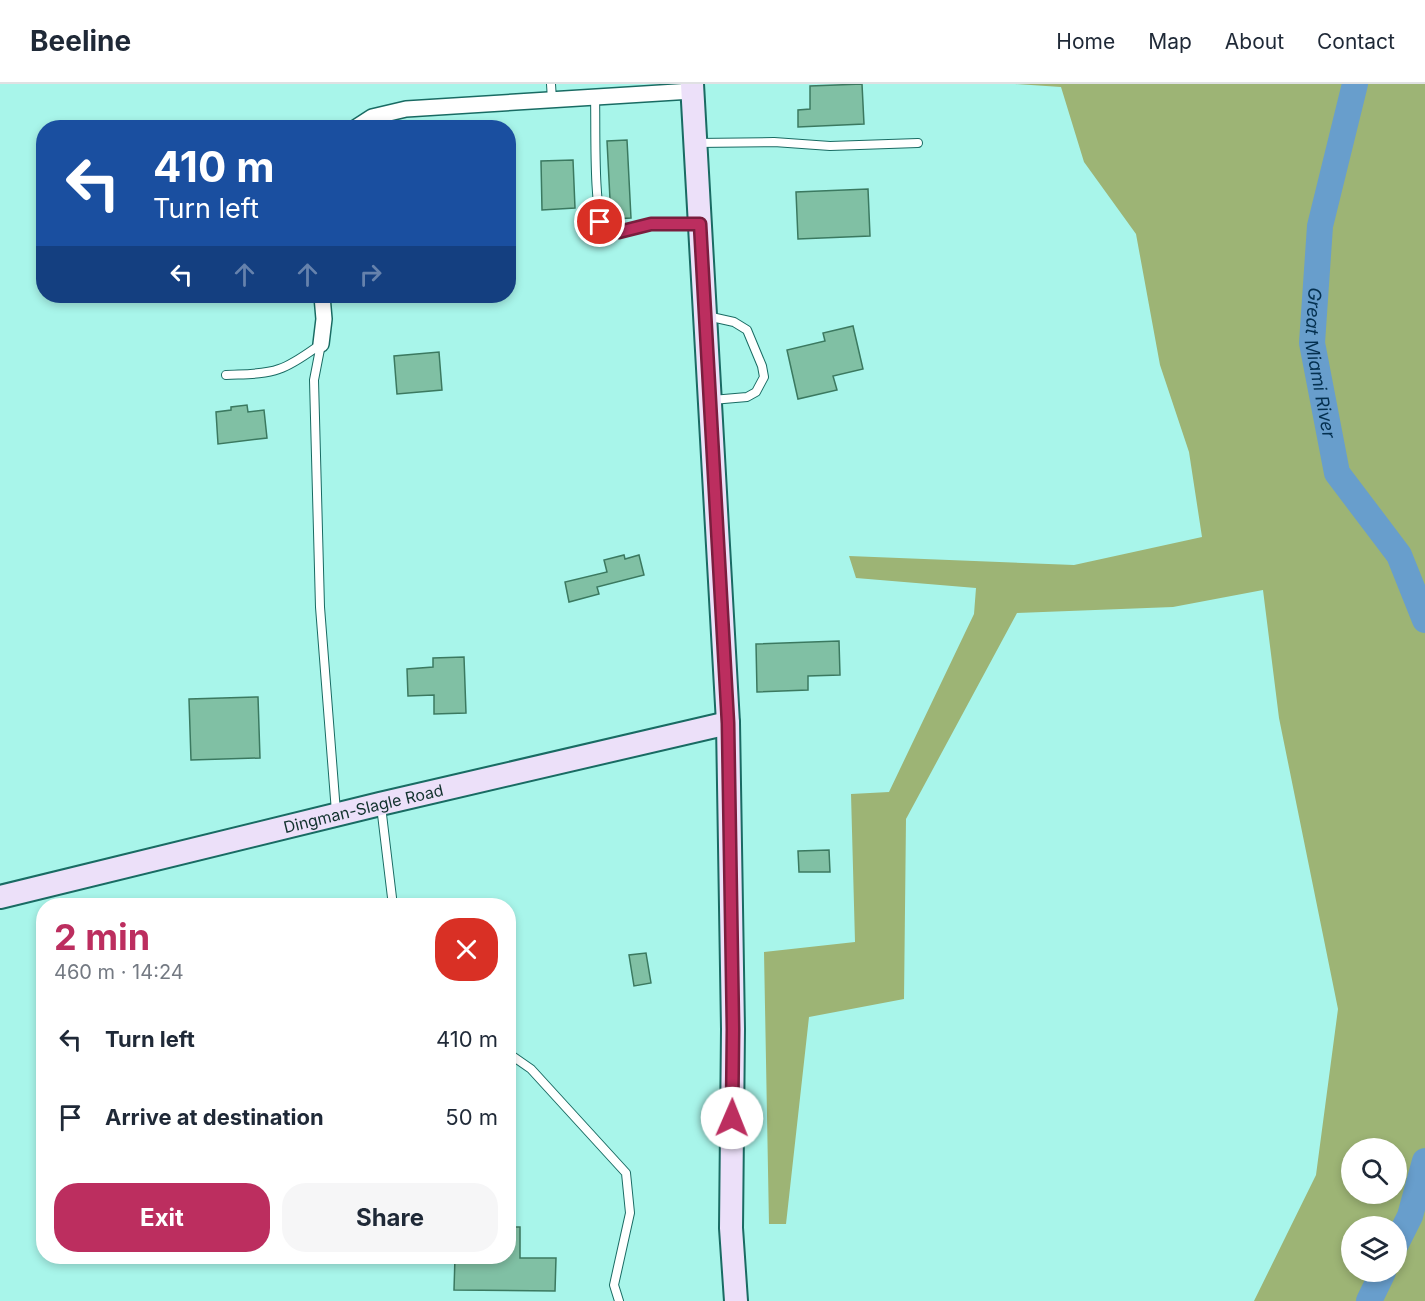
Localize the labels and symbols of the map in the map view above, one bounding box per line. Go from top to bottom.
pin [574,196,625,247]
water label: Great Miami River [1301,287,1341,441]
street label: Dingman-Slagle Road [281,780,445,837]
position arrow [700,1086,764,1150]

